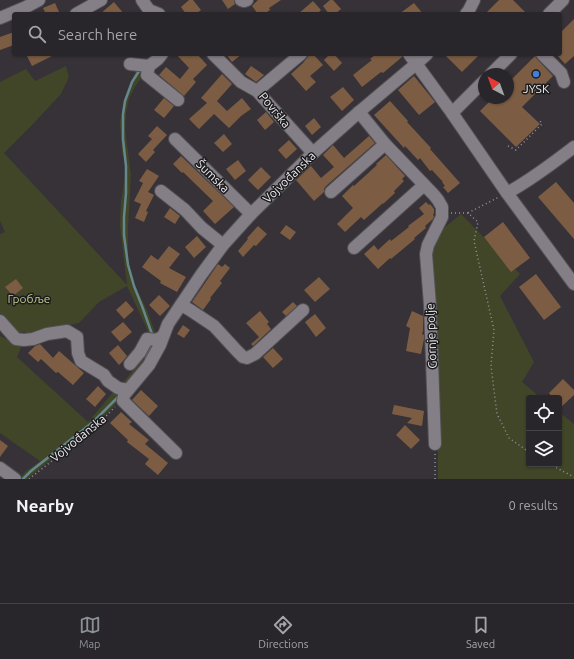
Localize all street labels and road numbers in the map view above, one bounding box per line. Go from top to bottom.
street label: Površka [257,90,293,130]
street label: Vojvođanska [260,149,318,205]
street label: Šumska [194,157,232,195]
street label: Gornje polje [423,303,439,369]
street label: Vojvođanska [48,412,108,464]

